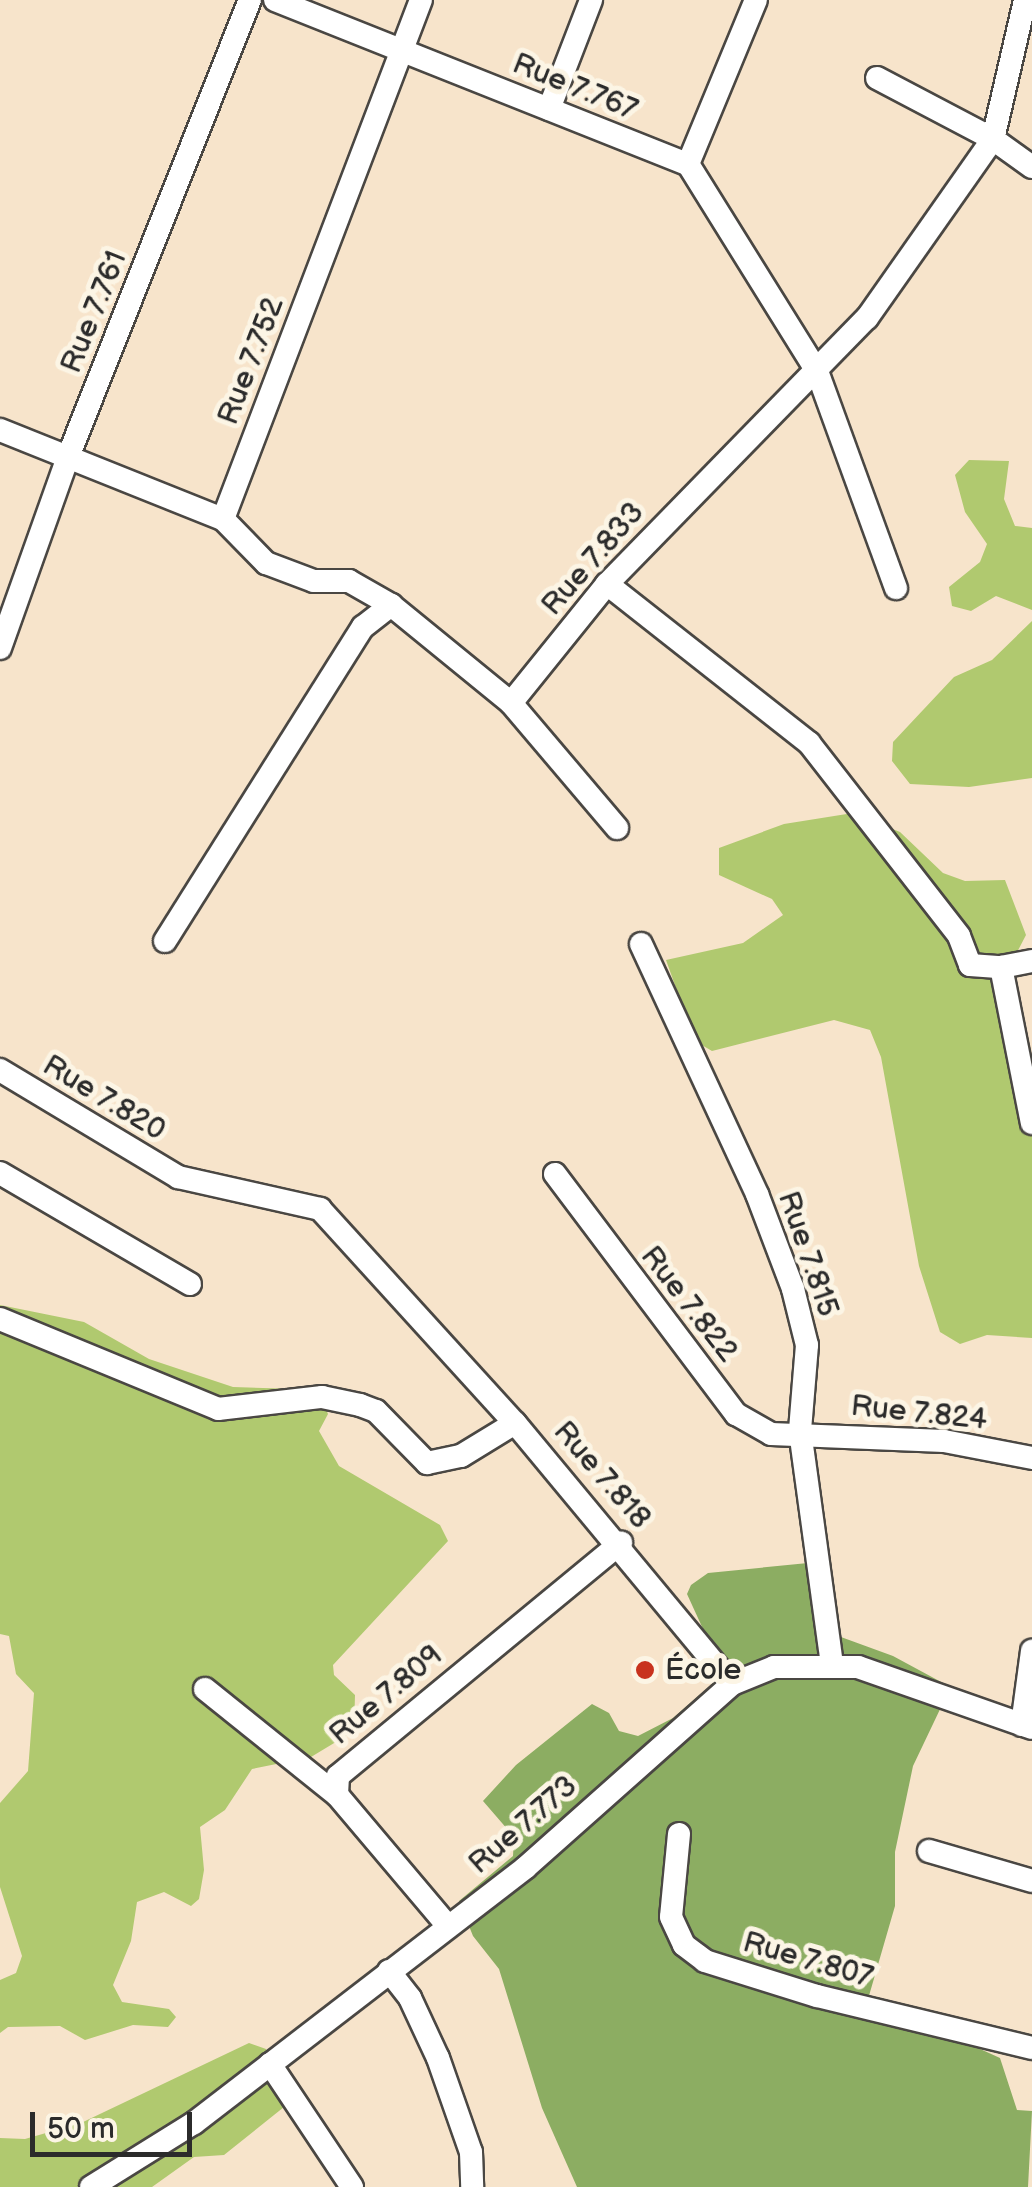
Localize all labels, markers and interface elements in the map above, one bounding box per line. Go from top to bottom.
street label: Rue 7.767 [507,46,643,128]
street label: Rue 7.761 [53,245,135,379]
street label: Rue 7.752 [210,292,292,430]
street label: Rue 7.833 [534,495,652,623]
street label: Rue 7.820 [36,1047,172,1149]
street label: Rue 7.815 [770,1186,846,1322]
street label: Rue 7.822 [633,1239,745,1369]
street label: Rue 7.824 [849,1388,989,1438]
street label: Rue 7.818 [545,1414,659,1536]
street label: Rue 7.809 [322,1637,450,1753]
place label: École [665,1652,741,1688]
marker: École [634,1659,656,1681]
street label: Rue 7.773 [461,1768,585,1882]
street label: Rue 7.807 [738,1924,878,1996]
scale bar [35,2092,198,2154]
text: 50 m [47,2111,115,2147]

